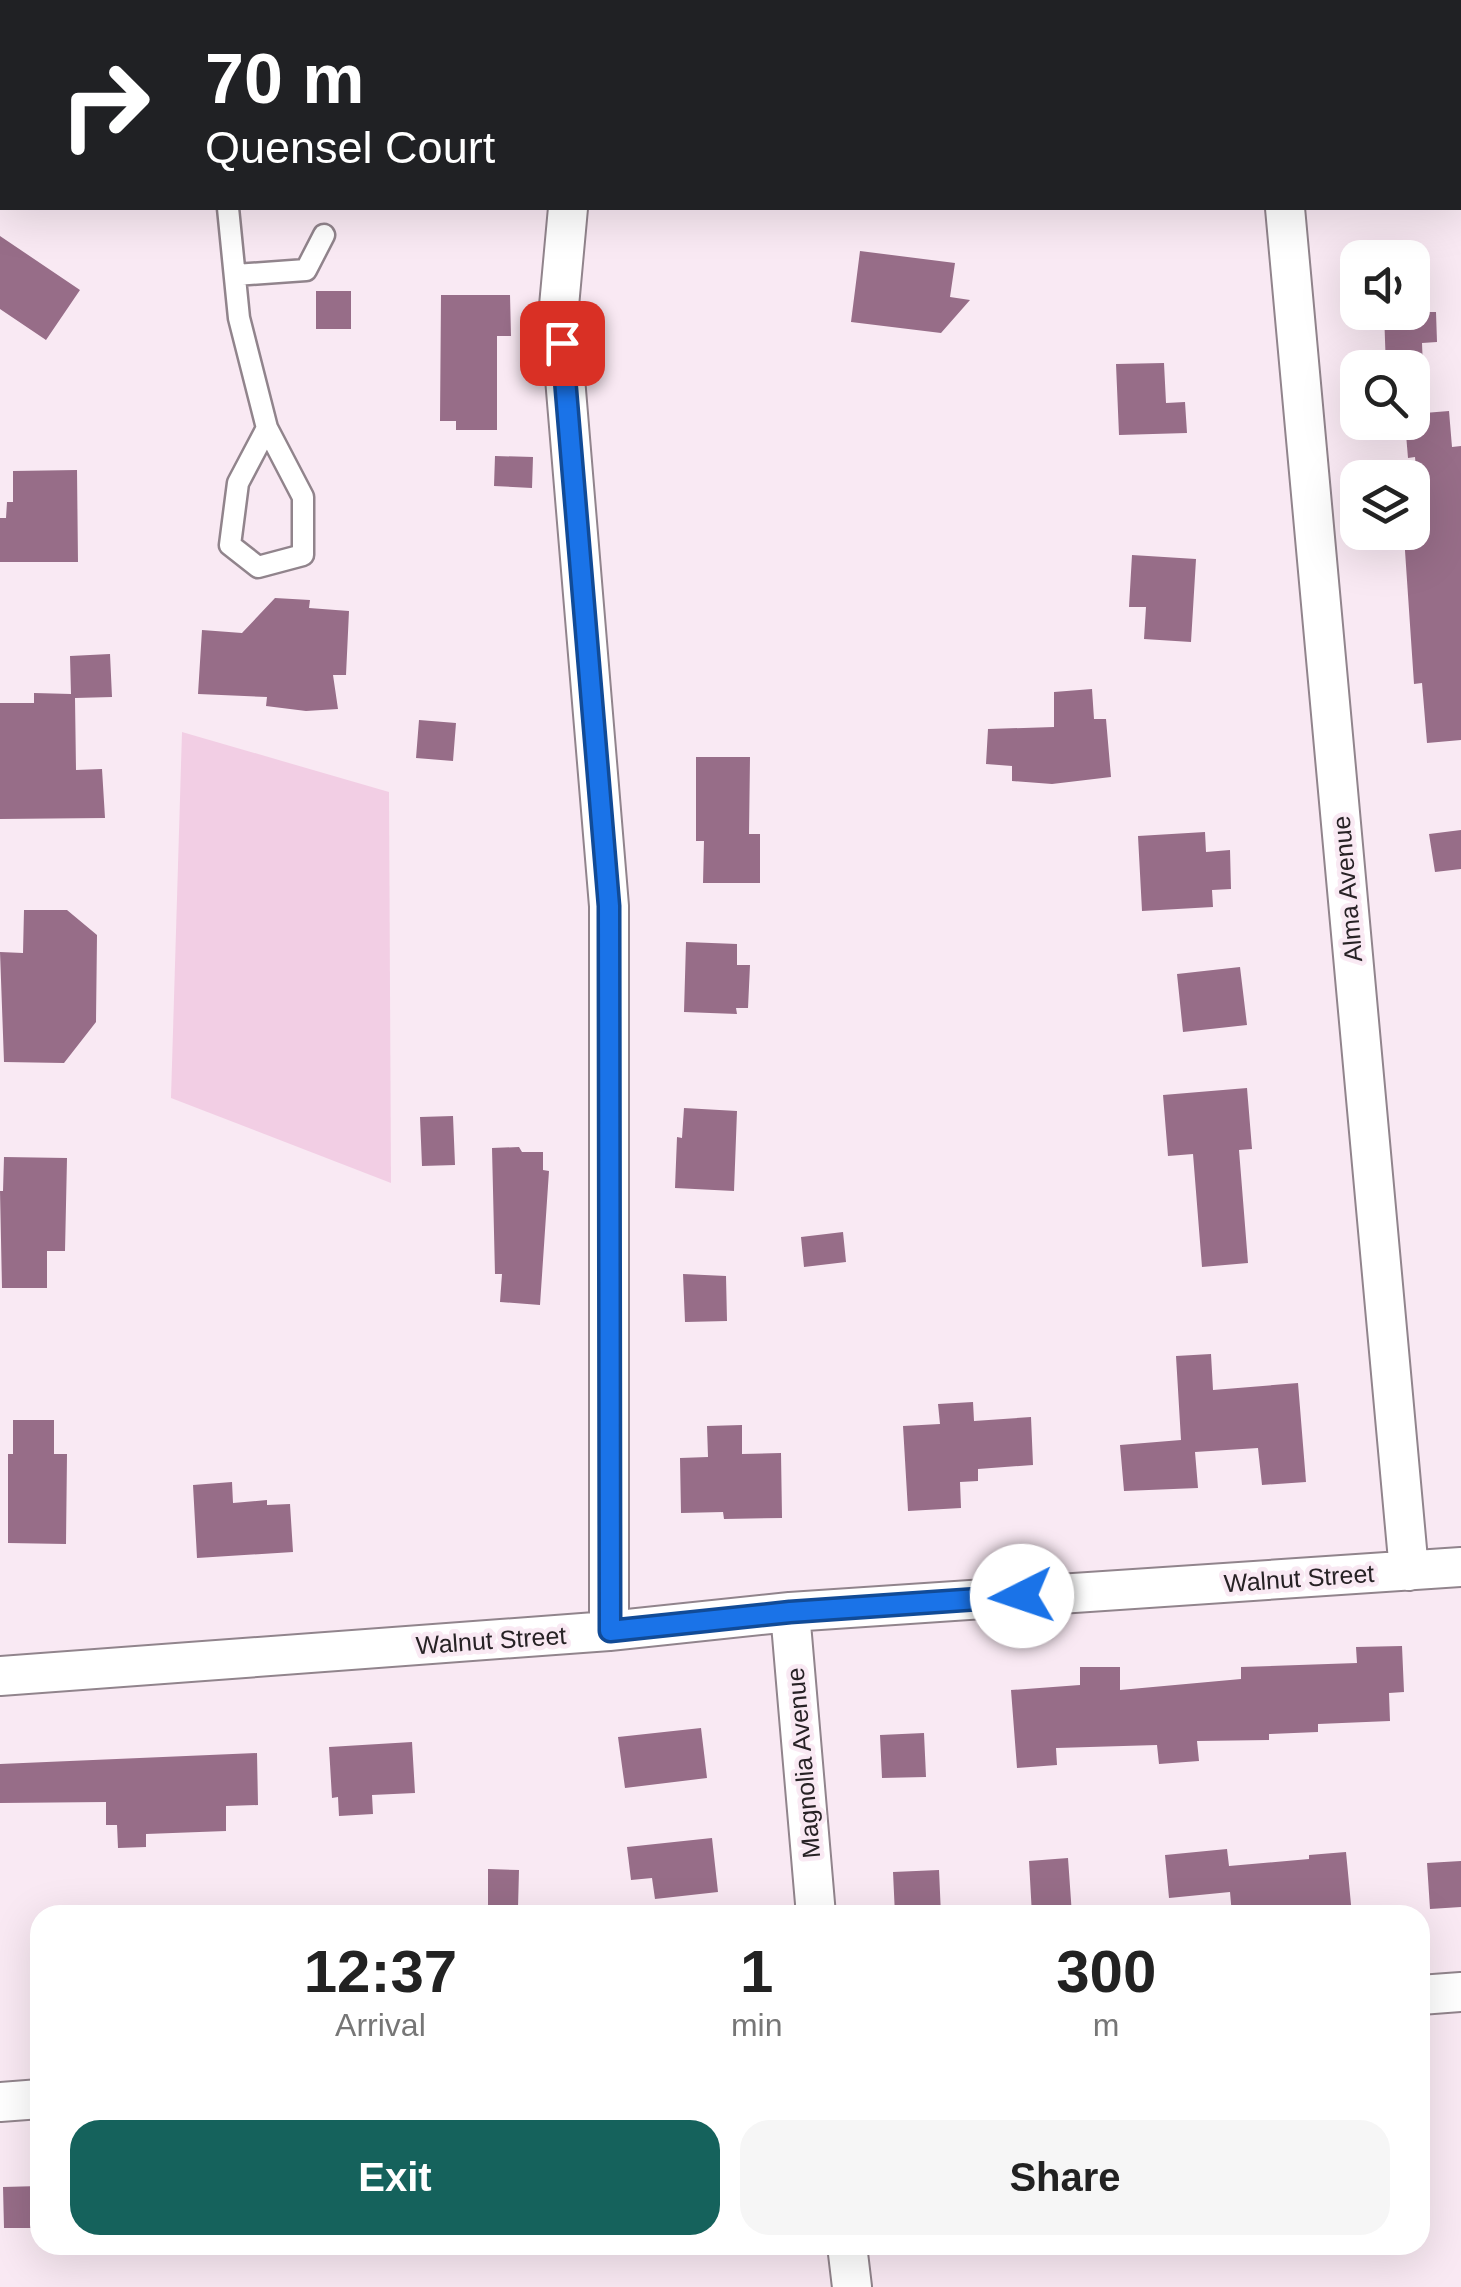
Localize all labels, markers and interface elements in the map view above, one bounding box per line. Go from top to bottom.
icon: right [40,40,170,170]
text: 70 m [205,40,365,118]
text: Quensel Court [205,122,495,173]
map controls [1340,240,1430,550]
button: sound [1340,240,1430,330]
pin [520,301,605,386]
icon: arrive [535,316,590,371]
button: search [1340,350,1430,440]
button: layers [1340,460,1430,550]
street label: Alma Avenue [1327,815,1367,963]
position arrow [970,1544,1074,1648]
street label: Walnut Street [1223,1559,1375,1597]
street label: Walnut Street [415,1621,567,1659]
street label: Magnolia Avenue [781,1666,825,1860]
text: 12:37 [304,1938,457,2005]
text: 1 [740,1938,773,2005]
text: 300 [1056,1938,1156,2005]
text: Arrival [335,2007,426,2043]
text: min [731,2007,782,2043]
text: m [1093,2007,1120,2043]
button: Exit [70,2120,720,2235]
button: Share [740,2120,1390,2235]

